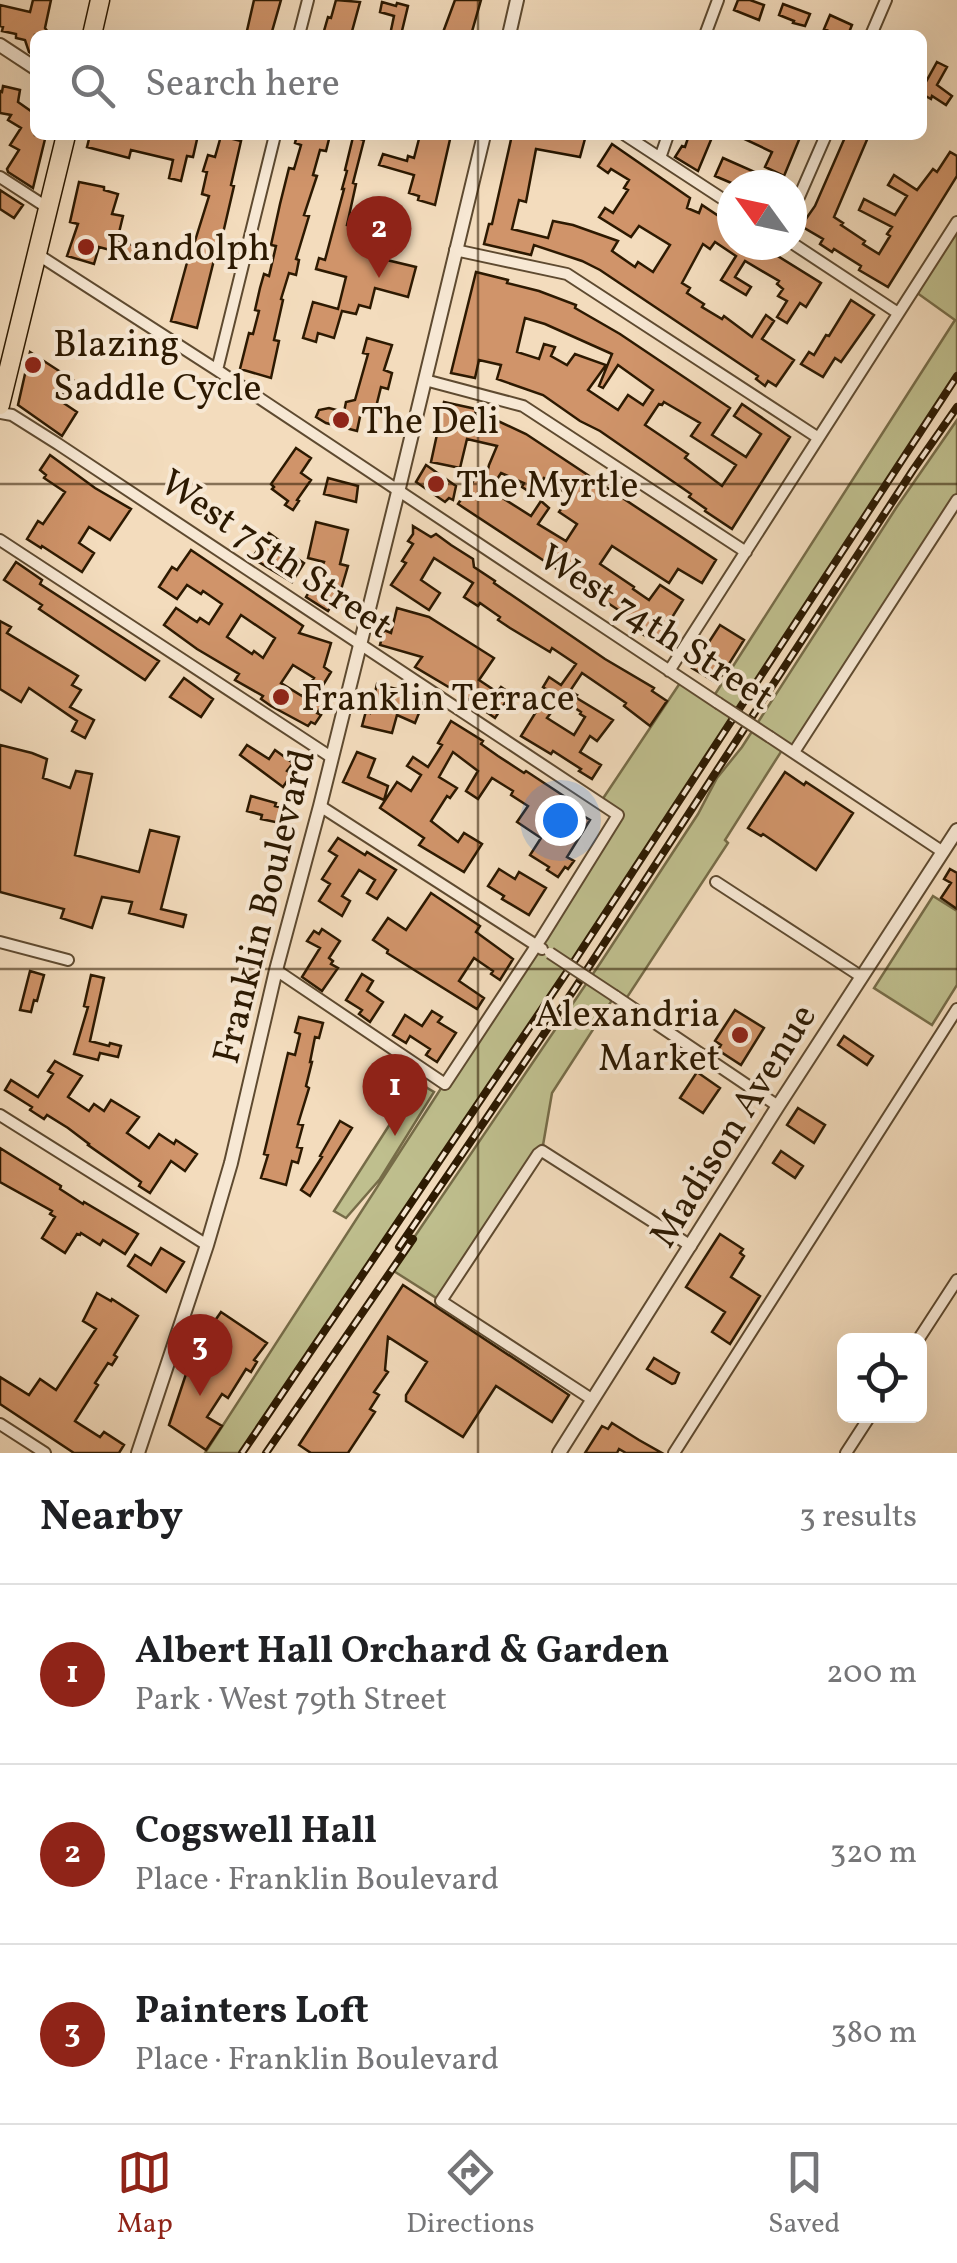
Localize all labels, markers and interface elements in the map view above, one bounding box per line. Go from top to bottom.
search box [30,30,927,140]
icon: search [65,58,120,113]
text: Search here [145,59,340,112]
north arrow [717,170,807,260]
pin: 2 [346,196,412,278]
place label: Randolph [106,224,270,277]
marker: Randolph [75,236,97,258]
place label: Blazing Saddle Cycle [53,320,262,417]
marker: Blazing Saddle Cycle [22,354,44,376]
place label: The Deli [361,397,499,450]
marker: The Deli [330,409,352,431]
street label: West 75th Street [148,458,402,653]
place label: The Myrtle [456,461,638,514]
marker: The Myrtle [425,473,447,495]
street label: West 74th Street [527,533,783,725]
place label: Franklin Terrace [301,674,575,727]
marker: Franklin Terrace [270,686,292,708]
street label: Franklin Boulevard [202,744,331,1070]
your location [535,795,586,846]
place label: Alexandria Market [535,990,720,1087]
street label: Madison Avenue [639,995,831,1259]
marker: Alexandria Market [729,1024,751,1046]
pin: 1 [362,1054,428,1136]
pin: 3 [168,1314,232,1396]
map controls [837,1333,927,1423]
button: locate [837,1333,927,1423]
text: Nearby [40,1489,183,1548]
text: 3 results [799,1496,917,1540]
text: Albert Hall Orchard & Garden [135,1626,669,1679]
text: 1 [66,1652,79,1696]
text: 200 m [826,1652,917,1696]
text: Park · West 79th Street [135,1679,447,1723]
text: Cogswell Hall [135,1806,377,1859]
text: 2 [64,1832,81,1876]
text: 320 m [830,1832,917,1876]
text: Place · Franklin Boulevard [135,1859,499,1903]
text: Painters Loft [135,1986,369,2039]
text: 3 [64,2012,81,2056]
text: 380 m [830,2012,917,2056]
text: Place · Franklin Boulevard [135,2039,499,2083]
tab: Map [117,2145,173,2244]
tab: Directions [406,2145,535,2244]
tab: Saved [768,2145,840,2244]

